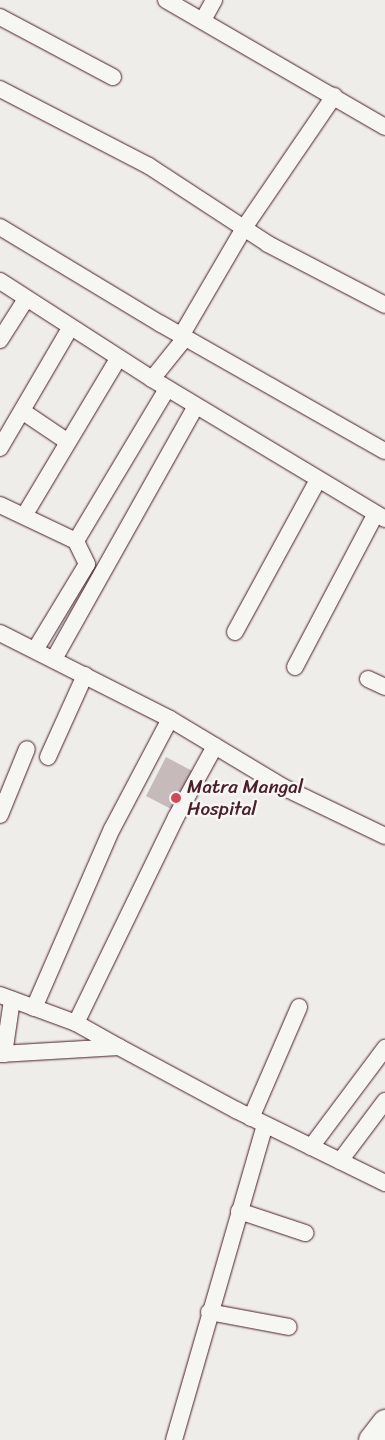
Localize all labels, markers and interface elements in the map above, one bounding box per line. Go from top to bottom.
place label: Matra Mangal Hospital [187,776,302,820]
marker: Matra Mangal Hospital [169,791,183,805]

